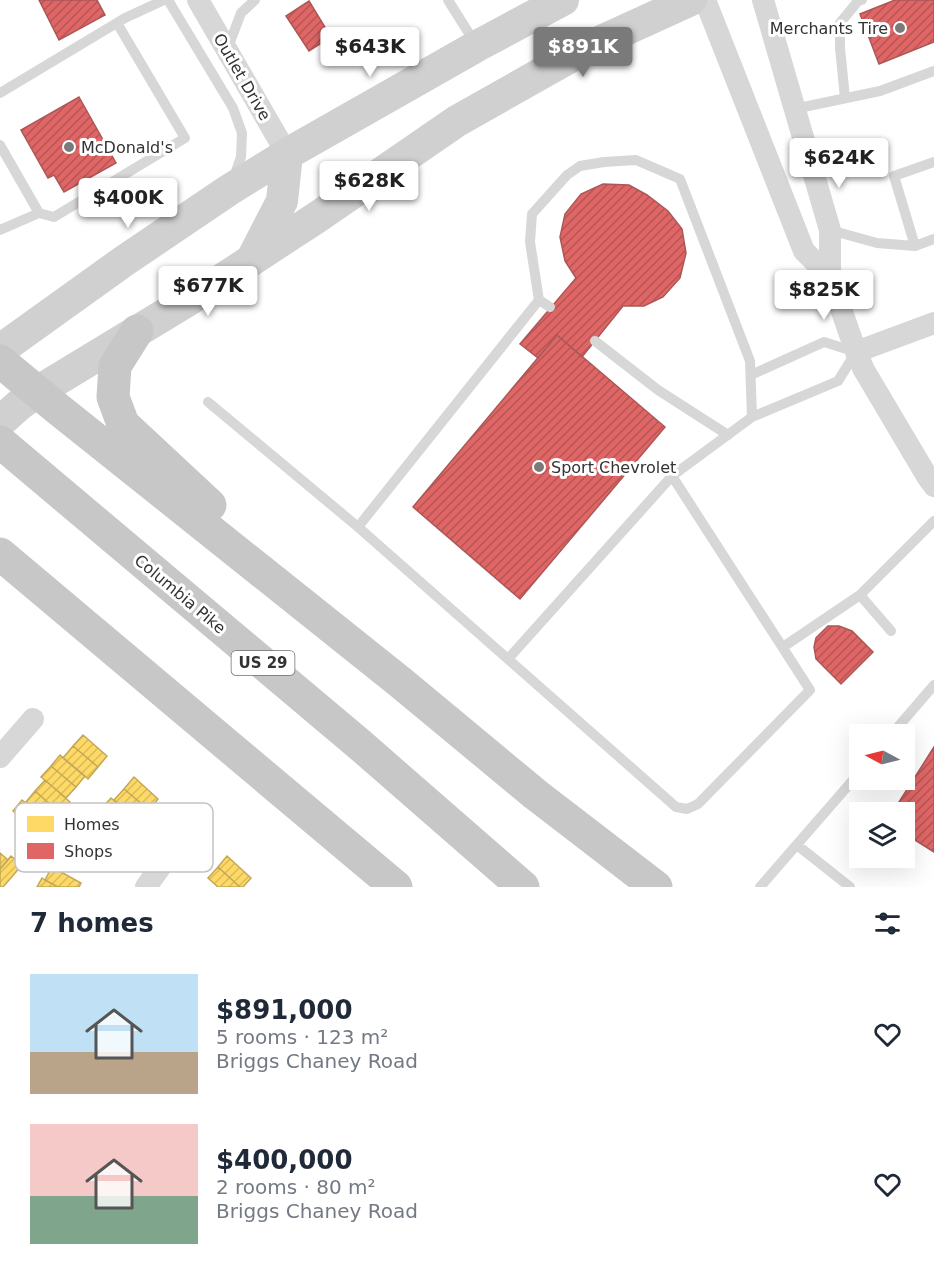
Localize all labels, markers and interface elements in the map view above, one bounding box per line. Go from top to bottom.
place label: Merchants Tire [770,19,888,38]
marker: Merchants Tire [893,21,907,35]
pin: $643K [328,27,412,78]
pin: $891K [541,27,625,78]
street label: Outlet Drive [209,30,275,124]
text: $643K [334,34,406,58]
text: $891K [547,34,619,58]
place label: McDonald's [81,138,173,157]
pin: $624K [797,138,881,189]
marker: McDonald's [62,140,76,154]
text: $624K [803,145,875,169]
pin: $628K [327,161,411,212]
text: $628K [333,168,405,192]
pin: $400K [86,178,170,229]
text: $400K [92,185,164,209]
pin: $677K [166,266,250,317]
pin: $825K [782,270,866,321]
text: $677K [172,273,244,297]
text: $825K [788,277,860,301]
place label: Sport Chevrolet [551,458,676,477]
marker: Sport Chevrolet [532,460,546,474]
street label: Columbia Pike [131,550,229,638]
road number: US 29 [232,651,294,675]
north arrow [849,724,915,790]
map controls [849,724,915,868]
button: layers [849,802,915,868]
legend [15,803,213,872]
text: Homes [64,815,120,834]
text: Shops [64,842,113,861]
icon: filters [871,907,904,940]
text: 7 homes [30,908,154,938]
text: $891,000 [216,995,353,1025]
icon: home [78,998,150,1070]
icon: heart [871,1018,904,1051]
text: 5 rooms · 123 m² [216,1025,388,1049]
text: Briggs Chaney Road [216,1049,418,1073]
text: $400,000 [216,1145,353,1175]
icon: home [78,1148,150,1220]
icon: heart [871,1168,904,1201]
text: 2 rooms · 80 m² [216,1175,376,1199]
text: Briggs Chaney Road [216,1199,418,1223]

